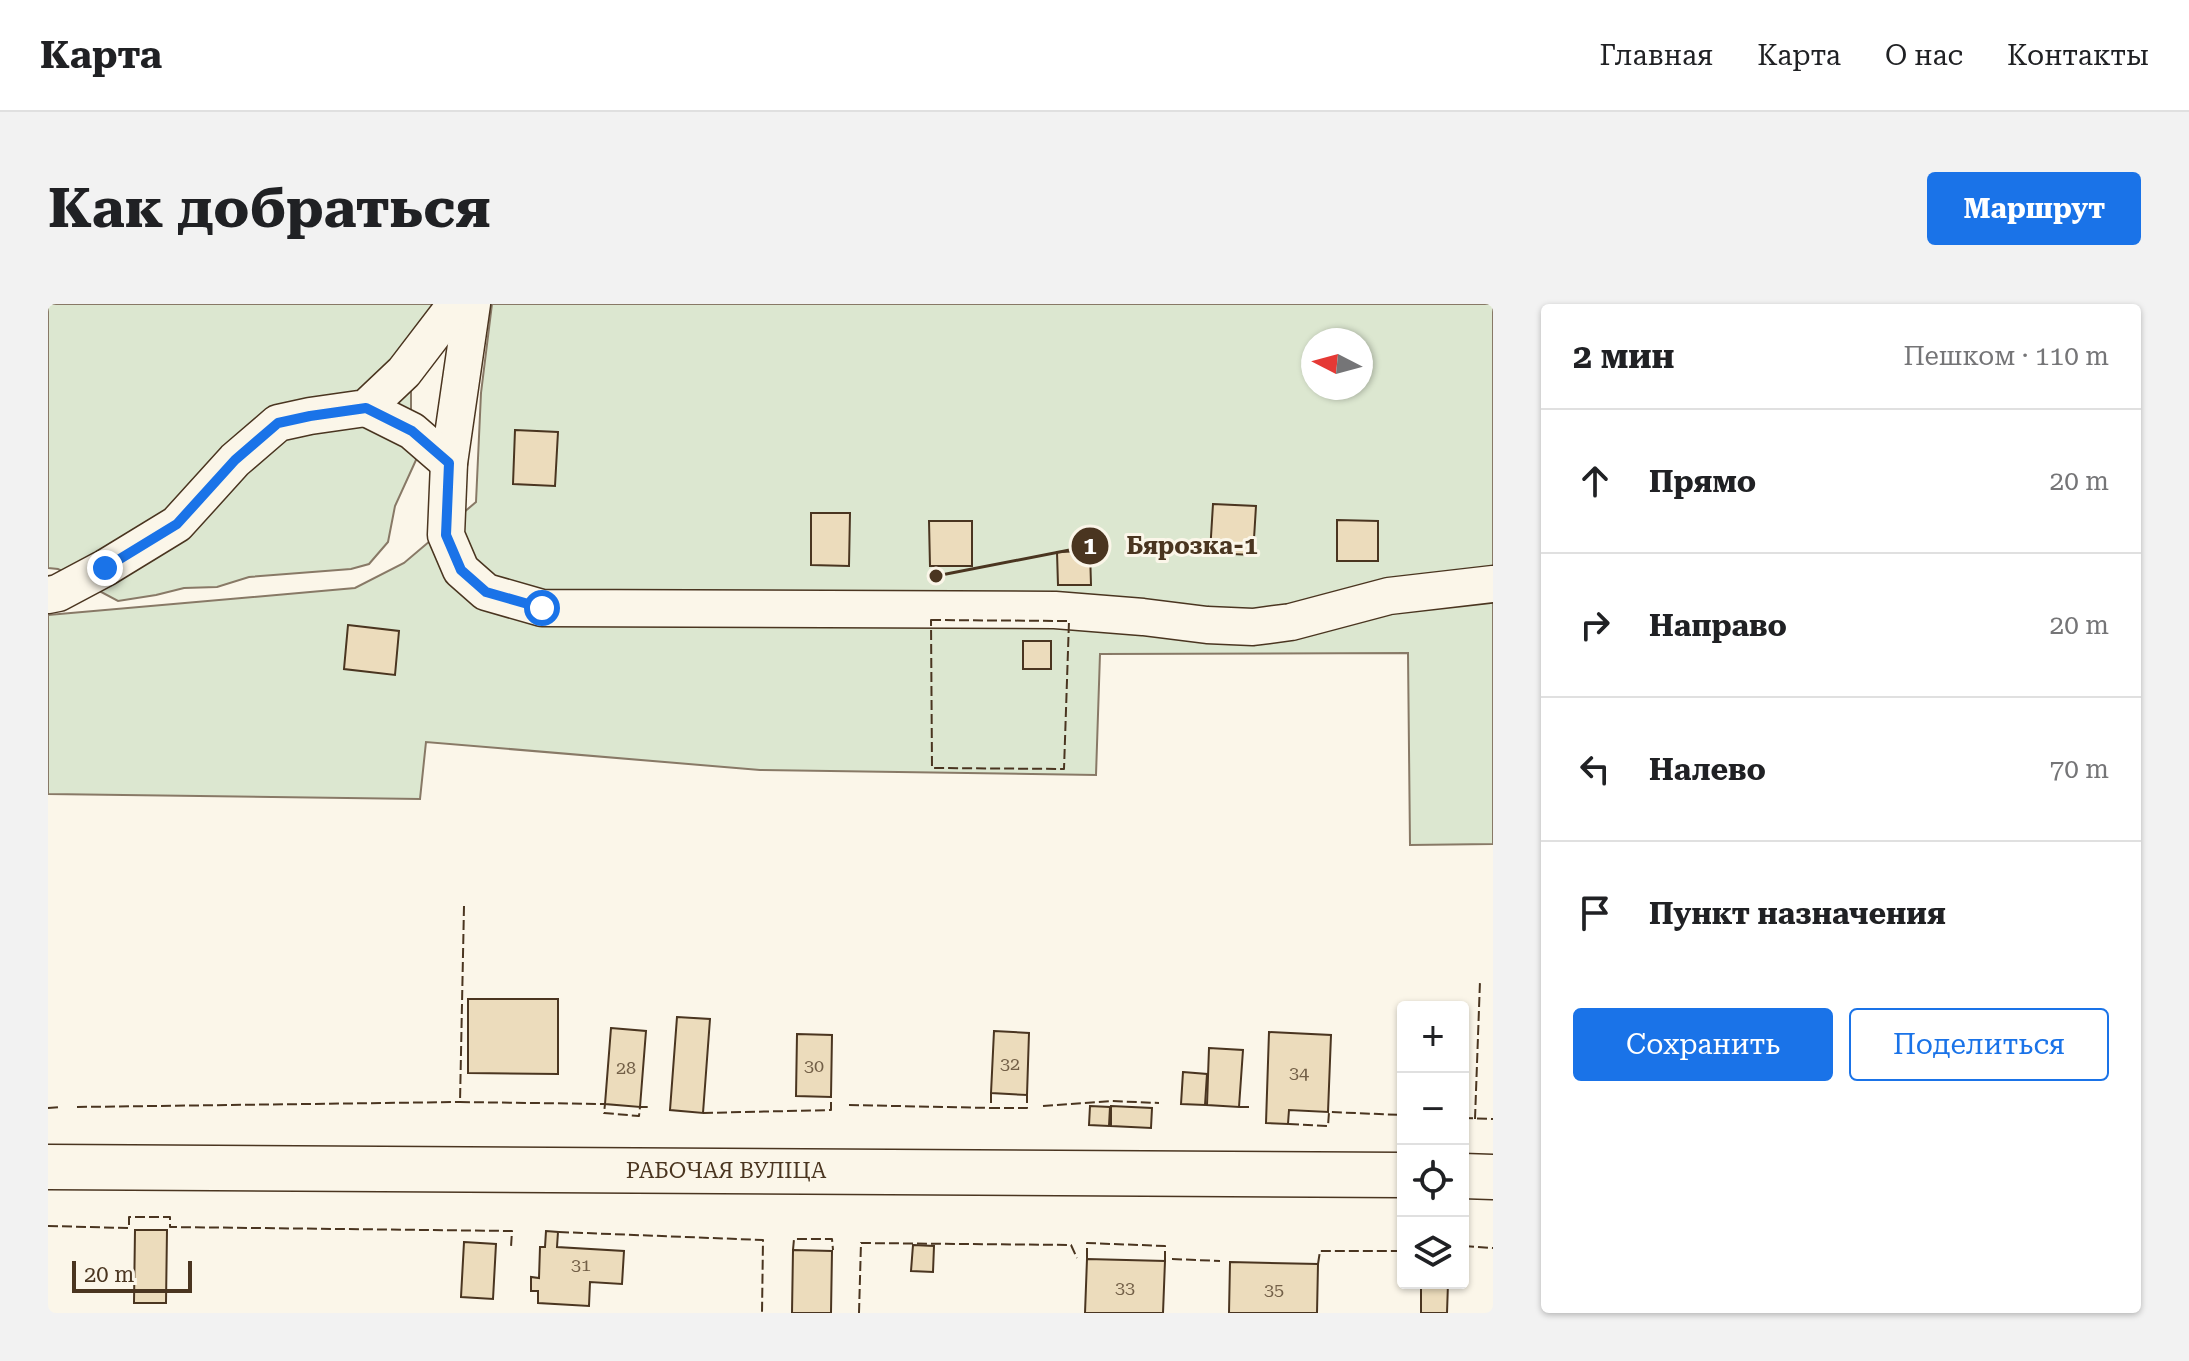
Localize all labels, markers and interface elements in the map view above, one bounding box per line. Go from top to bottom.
text: Карта [40,33,162,77]
text: Главная [1599,39,1713,72]
text: Карта [1757,39,1841,72]
text: О нас [1885,39,1963,72]
text: Контакты [2007,39,2149,72]
button: Маршрут [1927,172,2141,245]
text: Как добраться [48,175,491,241]
north arrow [1301,328,1373,400]
text: 2 мин [1573,336,1675,376]
text: Пешком · 110 m [1903,341,2109,371]
icon: ahead [1573,459,1617,503]
text: Прямо [1649,464,1756,499]
text: 20 m [2050,466,2109,496]
callout: Бярозка-1 [1070,522,1273,570]
text: 1 [1083,532,1097,560]
text: Бярозка-1 [1126,532,1258,560]
route end [87,550,123,586]
route start [524,590,560,626]
icon: right [1573,603,1617,647]
text: Направо [1649,608,1787,643]
text: 20 m [2050,610,2109,640]
icon: left [1573,747,1617,791]
text: Налево [1649,752,1766,787]
text: 70 m [2050,754,2109,784]
icon: arrive [1573,891,1617,935]
text: Пункт назначения [1649,896,1946,931]
map controls [1397,1001,1469,1289]
button: + [1397,1001,1469,1073]
button: Сохранить [1573,1008,1833,1081]
button: Поделиться [1849,1008,2109,1081]
house number: 32 [1000,1053,1020,1074]
house number: 30 [804,1055,824,1076]
house number: 28 [616,1057,636,1078]
house number: 34 [1289,1062,1309,1083]
button: − [1397,1073,1469,1145]
button: locate [1397,1145,1469,1217]
street label: РАБОЧАЯ ВУЛІЦА [626,1158,827,1183]
button: layers [1397,1217,1469,1289]
house number: 31 [571,1254,591,1275]
scale bar [72,1257,192,1293]
text: 20 m [84,1262,134,1287]
house number: 33 [1115,1277,1135,1298]
house number: 35 [1264,1279,1284,1300]

